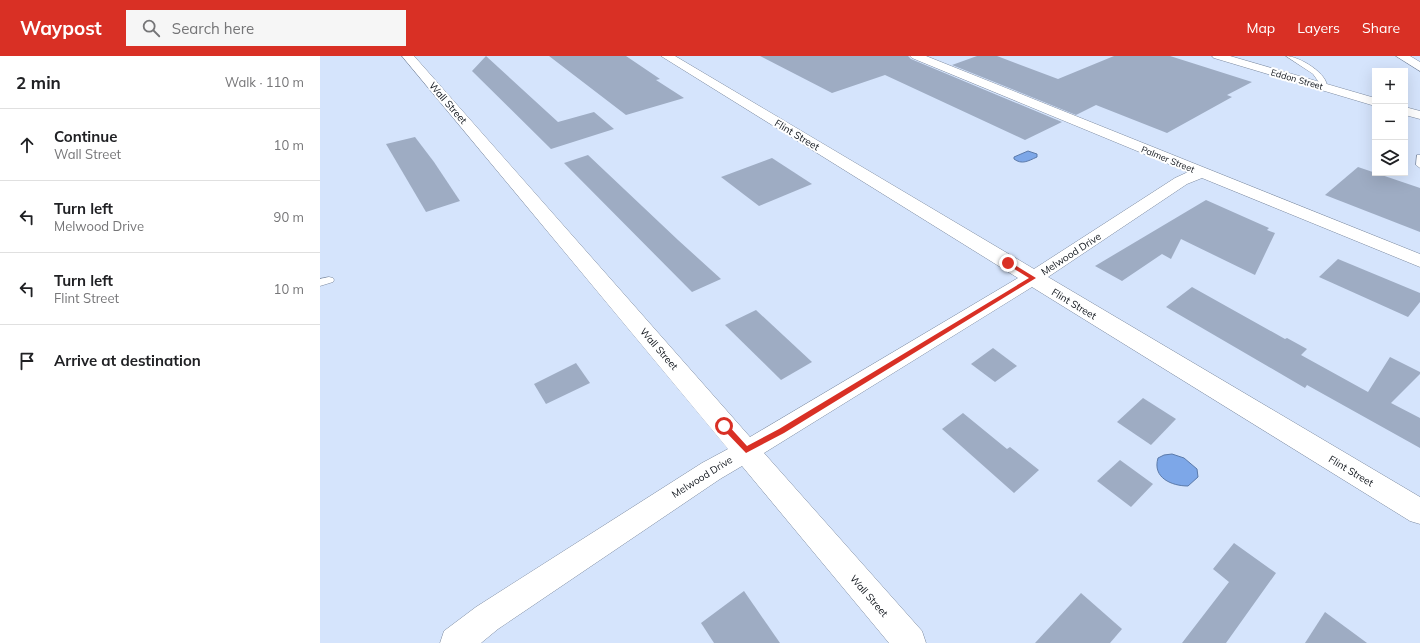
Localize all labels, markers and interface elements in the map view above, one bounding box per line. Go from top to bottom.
search box [126,10,406,46]
text: Waypost [20,16,102,40]
icon: search [140,17,162,39]
text: Search here [172,19,254,38]
text: Map [1246,19,1275,37]
text: Layers [1297,19,1340,37]
text: Share [1362,19,1400,37]
street label: Eddon Street [1270,66,1324,92]
map controls [1372,68,1408,176]
button: + [1372,68,1408,104]
text: 2 min [16,72,61,93]
text: Walk · 110 m [225,74,304,90]
street label: Wall Street [426,79,470,127]
button: − [1372,104,1408,140]
street label: Flint Street [772,117,822,154]
text: Continue [54,127,117,146]
icon: ahead [16,134,38,156]
text: 10 m [274,137,304,153]
button: layers [1372,140,1408,176]
street label: Palmer Street [1140,143,1196,175]
text: Wall Street [54,146,121,162]
text: Turn left [54,199,113,218]
icon: left [16,206,38,228]
text: 90 m [274,209,304,225]
text: Melwood Drive [54,218,144,234]
street label: Melwood Drive [1038,230,1104,278]
route end [999,254,1017,272]
text: Turn left [54,271,113,290]
icon: left [16,278,38,300]
text: 10 m [274,281,304,297]
street label: Flint Street [1049,286,1099,323]
text: Flint Street [54,290,119,306]
street label: Wall Street [637,325,681,373]
icon: arrive [16,350,38,372]
text: Arrive at destination [54,351,201,370]
route start [715,417,733,435]
street label: Melwood Drive [669,453,735,501]
street label: Flint Street [1326,453,1376,490]
street label: Wall Street [847,572,891,620]

